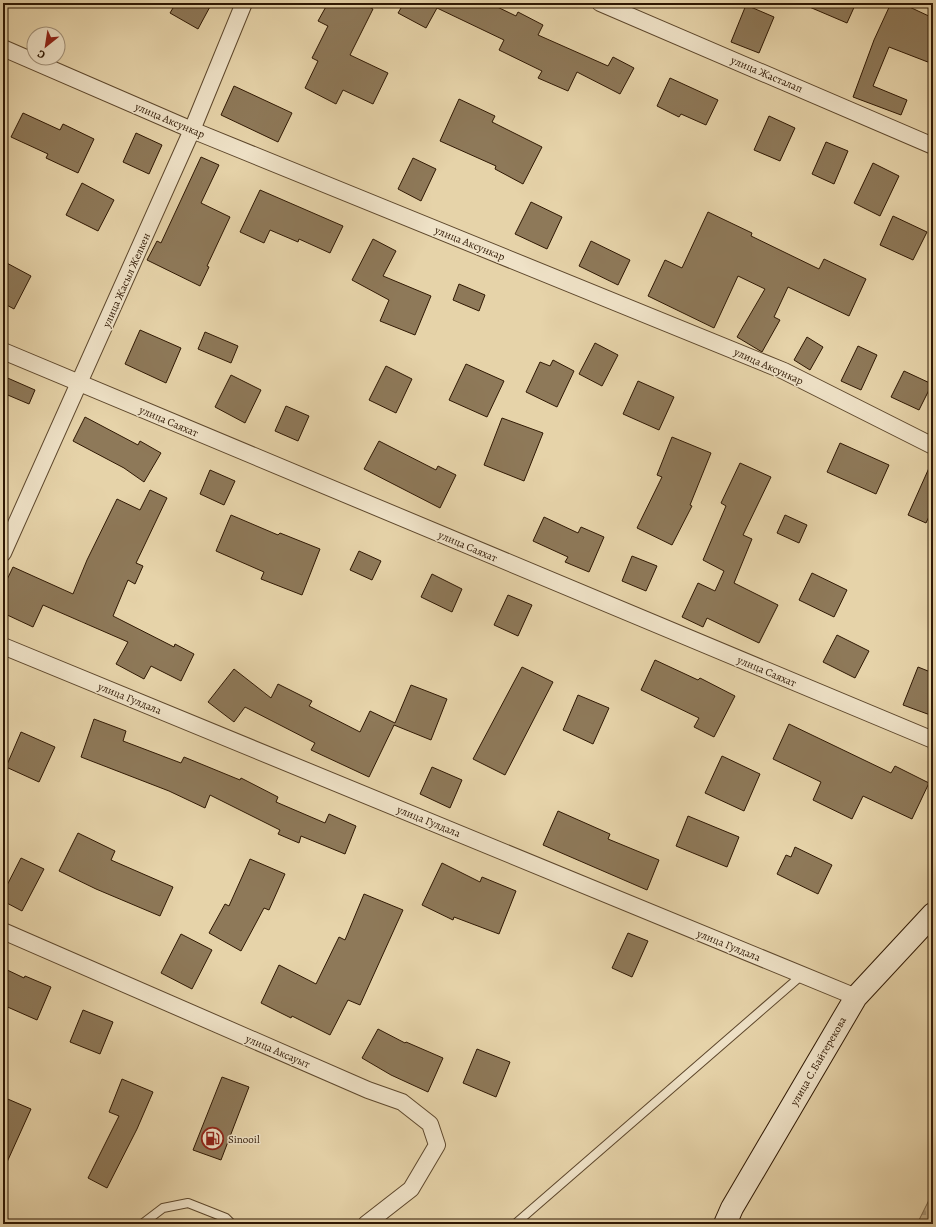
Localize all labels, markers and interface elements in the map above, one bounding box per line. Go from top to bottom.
north arrow [26,26,66,66]
text: С [34,46,48,62]
street label: улица Жасталап [728,52,805,96]
street label: улица Аксункар [132,99,207,142]
street label: улица Аксункар [432,222,507,264]
street label: улица Жасыл Желкен [98,231,154,331]
street label: улица Аксункар [731,344,806,389]
street label: улица Саяхат [136,402,201,441]
street label: улица Саяхат [435,527,500,566]
street label: улица Саяхат [734,652,799,691]
street label: улица Гулдала [95,679,165,718]
street label: улица Гулдала [394,802,464,841]
street label: улица Гулдала [694,926,764,965]
street label: улица С.Байтерекова [786,1013,851,1109]
street label: улица Аксауыт [242,1031,312,1072]
fuel station icon: Sinooil [199,1126,225,1152]
place label: Sinooil [228,1132,260,1147]

